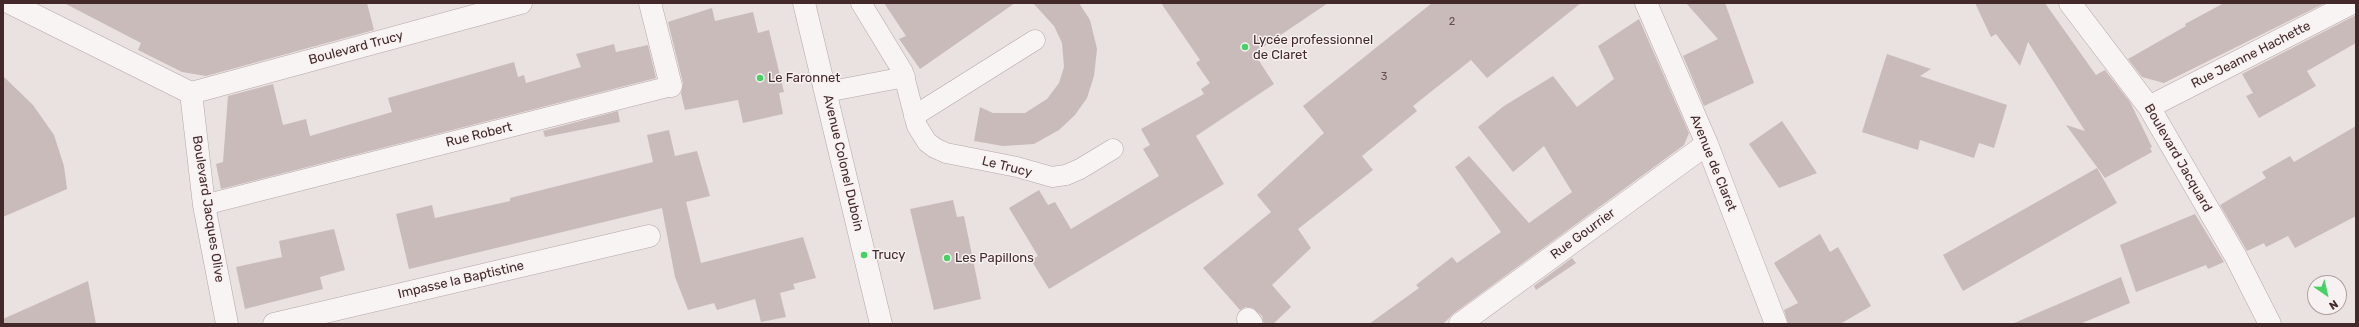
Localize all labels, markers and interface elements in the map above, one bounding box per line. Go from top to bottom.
house number: 2 [1449,15,1455,29]
street label: Rue Jeanne Hachette [2189,18,2313,92]
street label: Boulevard Trucy [307,28,405,68]
place label: Lycée professionnel de Claret [1253,32,1373,63]
marker: Lycée professionnel de Claret [1240,42,1250,52]
place label: Le Faronnet [768,70,840,86]
house number: 3 [1381,70,1387,84]
marker: Le Faronnet [755,73,765,83]
street label: Avenue Colonel Duboin [820,93,866,233]
street label: Boulevard Jacquard [2141,101,2215,215]
street label: Avenue de Claret [1686,112,1740,214]
street label: Rue Robert [444,119,514,151]
street label: Boulevard Jacques Olive [189,134,227,284]
street label: Le Trucy [980,153,1034,181]
street label: Rue Gourrier [1548,205,1618,263]
place label: Trucy [872,247,905,263]
marker: Trucy [859,250,869,260]
place label: Les Papillons [955,250,1034,266]
marker: Les Papillons [942,253,952,263]
street label: Impasse la Baptistine [396,258,526,302]
north arrow [2307,275,2347,315]
text: N [2327,297,2340,312]

